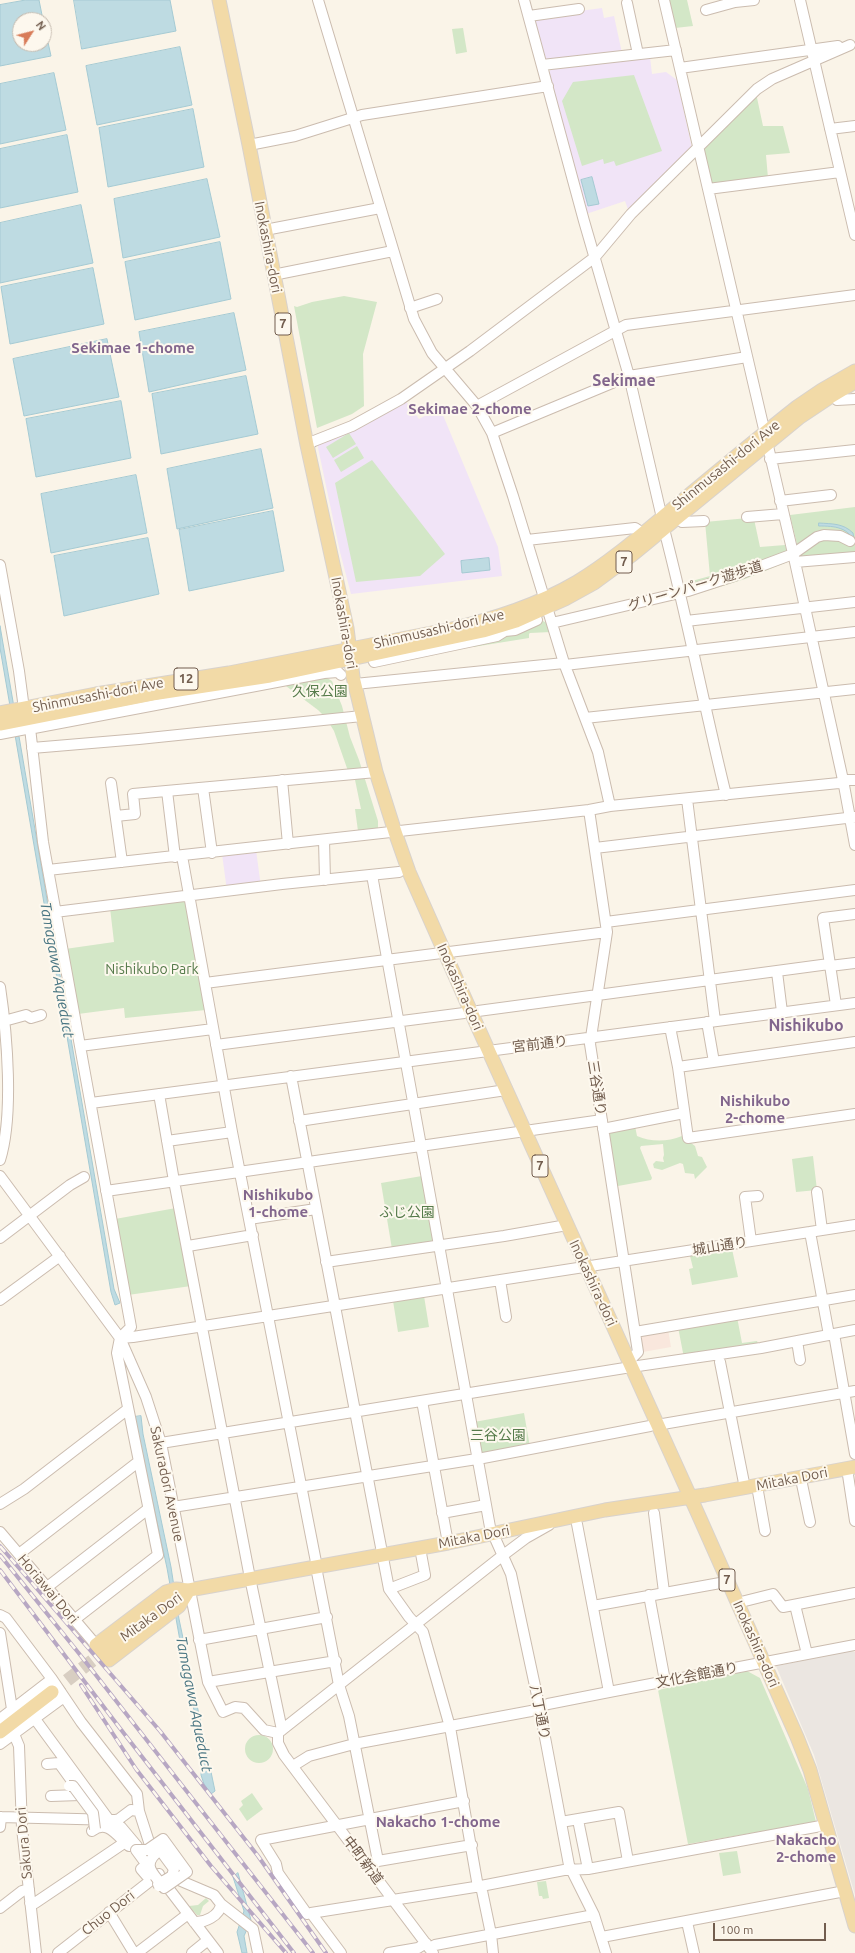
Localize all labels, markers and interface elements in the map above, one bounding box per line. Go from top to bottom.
north arrow [12,12,52,52]
text: N [34,19,48,32]
street label: Inokashira-dori [251,200,285,294]
road number: 7 [275,313,291,335]
district label: Sekimae 1-chome [71,339,195,357]
district label: Sekimae [592,371,656,391]
district label: Sekimae 2-chome [408,400,532,418]
street label: Shinmusashi-dori Ave [669,417,783,513]
road number: 7 [616,551,632,573]
street label: グリーンパーク遊歩道 [626,558,764,614]
street label: Inokashira-dori [328,576,360,670]
street label: Shinmusashi-dori Ave [372,606,506,652]
road number: 12 [174,668,198,690]
street label: Shinmusashi-dori Ave [31,674,165,716]
park label: 久保公園 [292,683,348,699]
water label: Tamagawa Aqueduct [36,900,78,1040]
street label: Inokashira-dori [433,941,487,1033]
park label: Nishikubo Park [105,961,199,977]
district label: Nishikubo [768,1016,844,1036]
street label: 宮前通り [511,1032,569,1056]
street label: 三谷通り [584,1059,610,1117]
district label: Nishikubo 2-chome [720,1092,790,1127]
road number: 7 [532,1155,548,1177]
district label: Nishikubo 1-chome [243,1186,313,1221]
park label: ふじ公園 [379,1204,435,1220]
street label: 城山通り [691,1233,749,1259]
street label: Inokashira-dori [566,1237,620,1329]
street label: Sakuradori Avenue [147,1425,187,1543]
park label: 三谷公園 [470,1427,526,1443]
street label: Mitaka Dori [755,1464,829,1494]
street label: Mitaka Dori [437,1522,511,1552]
street label: Horiawai Dori [14,1551,82,1627]
road number: 7 [719,1569,735,1591]
street label: Mitaka Dori [117,1589,185,1645]
street label: Inokashira-dori [729,1598,783,1690]
water label: Tamagawa Aqueduct [172,1635,216,1773]
street label: 文化会館通り [654,1659,740,1691]
street label: 八丁通り [526,1683,554,1741]
street label: Sakura Dori [12,1806,36,1880]
district label: Nakacho 1-chome [376,1813,500,1831]
district label: Nakacho 2-chome [776,1831,836,1866]
street label: 中町新道 [339,1833,387,1887]
street label: Chuo Dori [78,1887,138,1939]
scale bar [715,1915,828,1941]
text: 100 m [720,1923,753,1936]

